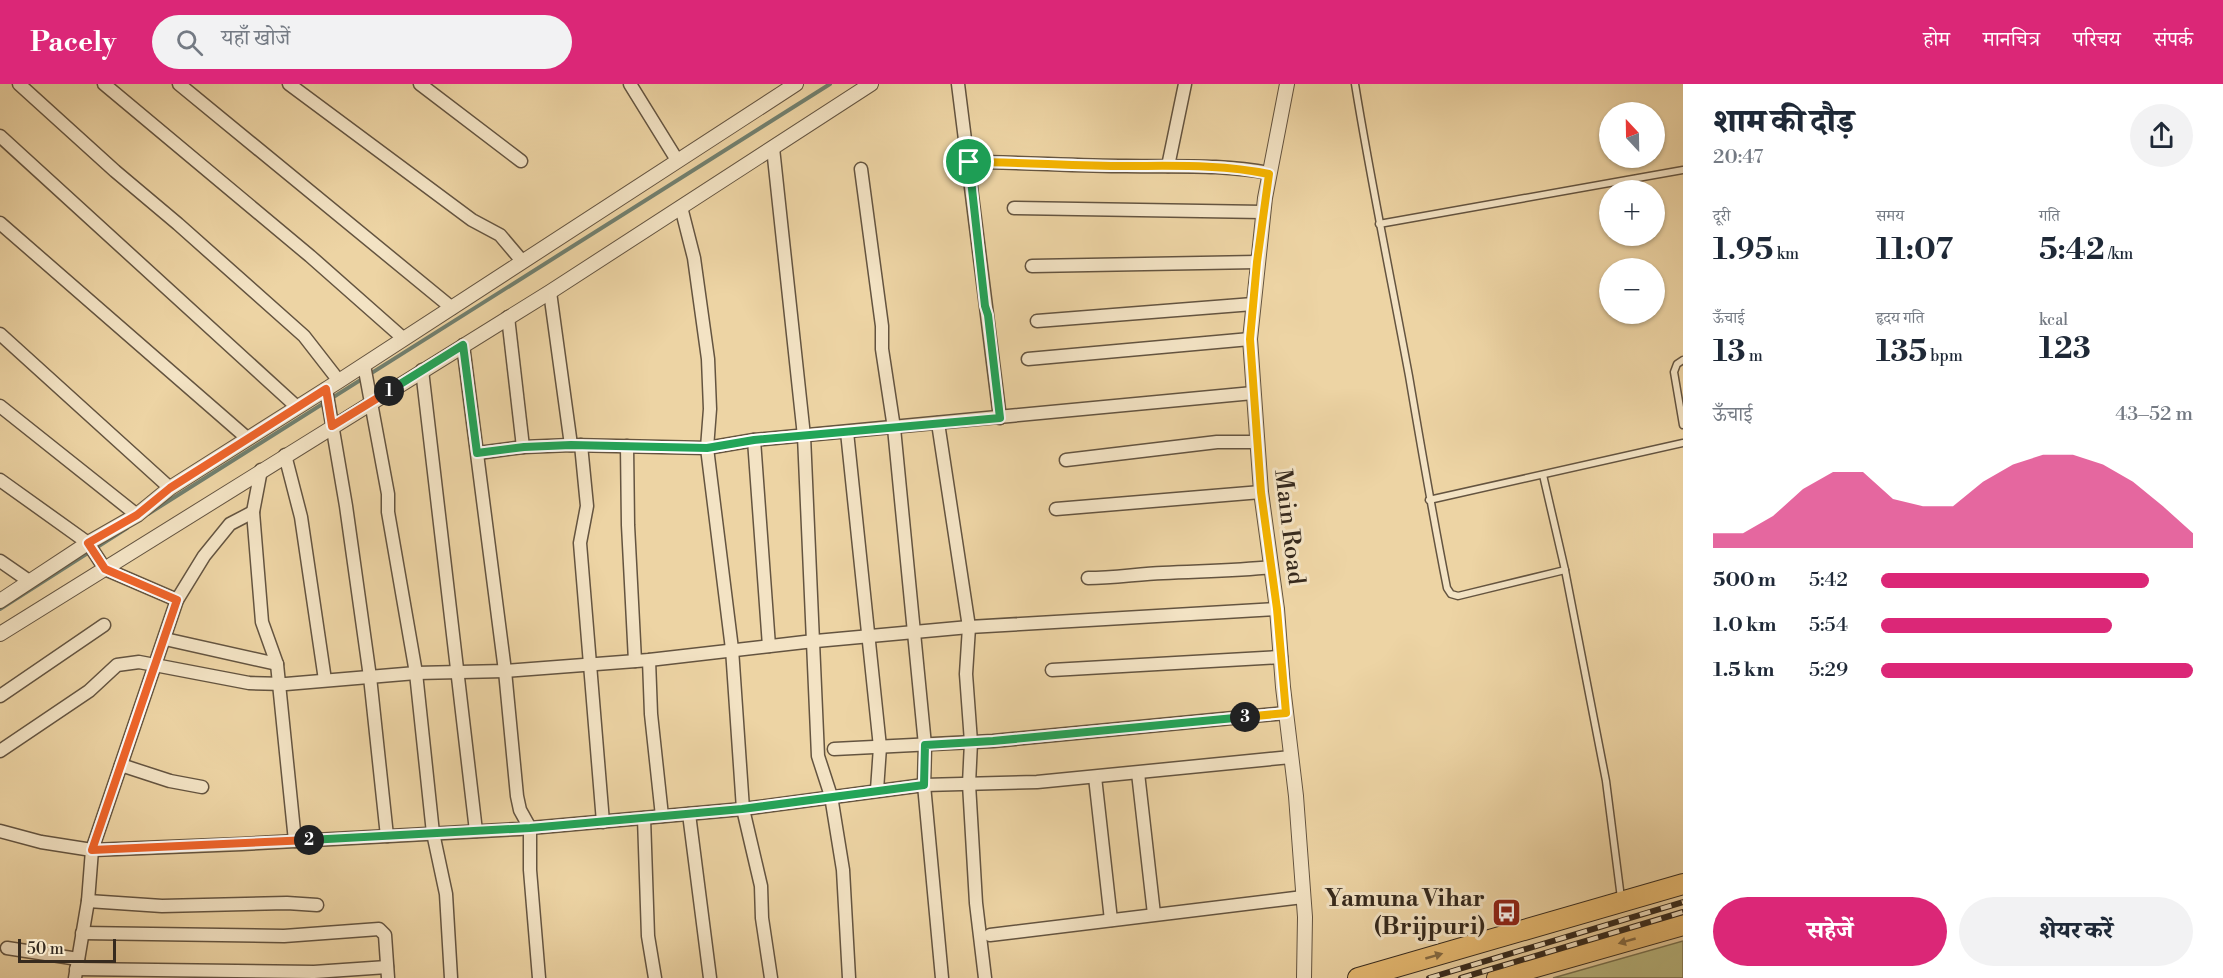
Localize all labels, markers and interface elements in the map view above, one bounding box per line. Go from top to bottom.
search box [152,15,572,69]
text: Pacely [30,25,116,60]
text: यहाँ खोजें [221,25,290,52]
icon: search [173,26,206,59]
text: होम [1923,27,1950,53]
text: मानचित्र [1983,27,2040,53]
text: परिचय [2073,27,2121,53]
text: संपर्क [2154,27,2193,53]
north arrow [1599,102,1665,168]
map controls [1599,102,1665,324]
text: शाम की दौड़ [1713,102,1854,143]
button: share [2130,104,2193,167]
pin [943,136,994,187]
icon: arrive [952,145,985,178]
text: 20:47 [1713,145,1763,170]
button: + [1599,180,1665,246]
text: दूरी [1713,206,1730,226]
text: समय [1876,206,1904,226]
text: गति [2039,206,2060,226]
text: 1.95 [1713,231,1773,269]
text: 11:07 [1876,231,1953,269]
text: 5:42 [2039,231,2105,269]
text: km [1773,244,1799,264]
text: /km [2105,244,2133,264]
button: − [1599,258,1665,324]
text: ऊँचाई [1713,308,1745,328]
text: हृदय गति [1876,308,1924,328]
text: kcal [2039,310,2068,330]
text: 123 [2039,330,2091,368]
text: 13 [1713,333,1745,371]
text: 135 [1876,333,1927,371]
text: m [1745,346,1763,366]
text: bpm [1927,346,1963,366]
pin: 1 [374,376,404,406]
text: 1 [385,381,393,401]
text: 43–52 m [2115,402,2193,427]
text: ऊँचाई [1713,403,1752,428]
street label: Main Road [1267,468,1311,587]
text: 500 m [1713,568,1776,593]
text: 5:42 [1809,568,1848,593]
text: 1.0 km [1713,613,1777,638]
text: 5:54 [1809,613,1848,638]
text: 1.5 km [1713,658,1774,683]
text: 5:29 [1809,658,1848,683]
pin: 3 [1230,702,1260,732]
text: 3 [1240,707,1250,727]
pin: 2 [294,825,324,855]
text: 2 [304,830,314,850]
place label: Yamuna Vihar (Brijpuri) [1325,884,1485,942]
bus stop icon: Yamuna Vihar (Brijpuri) [1490,897,1522,929]
button: सहेजें [1713,897,1947,966]
button: शेयर करें [1959,897,2193,966]
scale bar [18,936,116,964]
one-way arrow [1618,937,1636,947]
text: 50 m [27,939,64,959]
one-way arrow [1425,951,1443,960]

